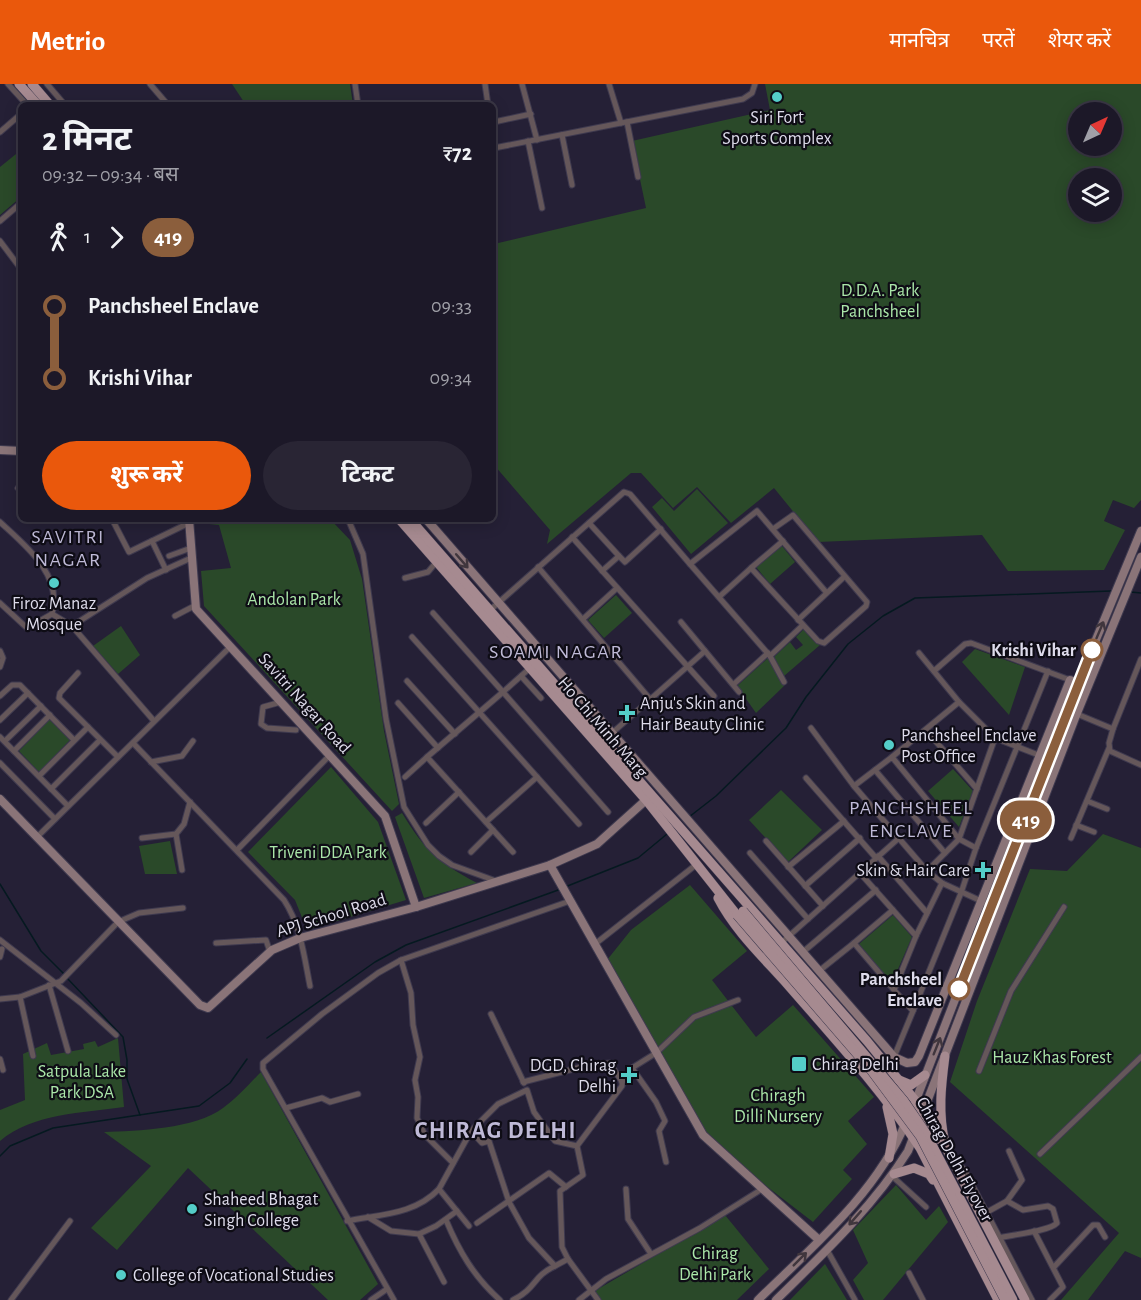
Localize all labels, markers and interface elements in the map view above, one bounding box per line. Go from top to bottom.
text: Metrio [30,28,105,56]
text: मानचित्र [889,30,949,51]
text: परतें [982,30,1015,51]
text: शेयर करें [1048,30,1111,51]
marker: Siri Fort Sports Complex [770,90,784,104]
north arrow [1068,102,1122,156]
map controls [1068,102,1122,222]
place label: Siri Fort Sports Complex [722,109,832,148]
text: 2 मिनट [42,124,132,157]
text: ₹72 [443,142,472,164]
text: 09:32 – 09:34 · बस [42,165,179,185]
button: layers [1068,168,1122,222]
icon: walk [42,221,75,254]
icon: forward [100,221,133,254]
text: 1 [84,227,91,247]
text: 419 [154,227,182,248]
park label: D.D.A. Park Panchsheel [840,282,920,321]
text: Panchsheel Enclave [88,295,259,317]
text: 09:33 [431,296,472,316]
text: Krishi Vihar [88,367,192,389]
text: 09:34 [430,368,472,388]
button: शुरू करें [42,441,251,510]
button: टिकट [263,441,472,510]
district label: SAVITRI NAGAR [31,527,105,570]
one-way arrow [455,553,469,568]
marker: Firoz Manaz Mosque [47,576,61,590]
park label: Andolan Park [247,591,342,609]
place label: Firoz Manaz Mosque [12,595,96,634]
one-way arrow [1095,621,1106,640]
marker: Krishi Vihar [1081,639,1103,661]
district label: SOAMI NAGAR [489,642,623,662]
place label: Krishi Vihar [991,642,1077,660]
street label: Savitri Nagar Road [255,650,354,757]
street label: Ho Chi Minh Marg [554,674,651,782]
place label: Anju's Skin and Hair Beauty Clinic [640,695,764,734]
marker: Anju's Skin and Hair Beauty Clinic [618,704,636,722]
place label: Panchsheel Enclave Post Office [901,727,1037,766]
marker: Panchsheel Enclave Post Office [882,738,896,752]
district label: PANCHSHEEL ENCLAVE [849,798,973,841]
line badge: 419 [992,800,1060,840]
text: 419 [1012,810,1040,831]
park label: Triveni DDA Park [269,844,388,862]
marker: Skin & Hair Care [974,861,992,879]
place label: Skin & Hair Care [856,862,970,880]
street label: APJ School Road [274,891,388,941]
place label: Panchsheel Enclave [860,971,942,1010]
marker: Panchsheel Enclave [948,978,970,1000]
one-way arrow [932,1037,943,1056]
park label: Hauz Khas Forest [992,1049,1112,1067]
marker: Chirag Delhi [790,1055,808,1073]
place label: Chirag Delhi [812,1056,899,1074]
place label: DGD, Chirag Delhi [530,1057,616,1096]
park label: Satpula Lake Park DSA [38,1063,126,1102]
marker: DGD, Chirag Delhi [620,1066,638,1084]
park label: Chiragh Dilli Nursery [734,1087,822,1126]
street label: Chirag Delhi Flyover [912,1094,996,1225]
district label: CHIRAG DELHI [415,1119,577,1143]
place label: Shaheed Bhagat Singh College [204,1191,318,1230]
marker: Shaheed Bhagat Singh College [185,1202,199,1216]
one-way arrow [848,1210,862,1225]
park label: Chirag Delhi Park [679,1245,752,1284]
one-way arrow [792,1252,807,1266]
place label: College of Vocational Studies [133,1267,334,1285]
marker: College of Vocational Studies [114,1268,128,1282]

